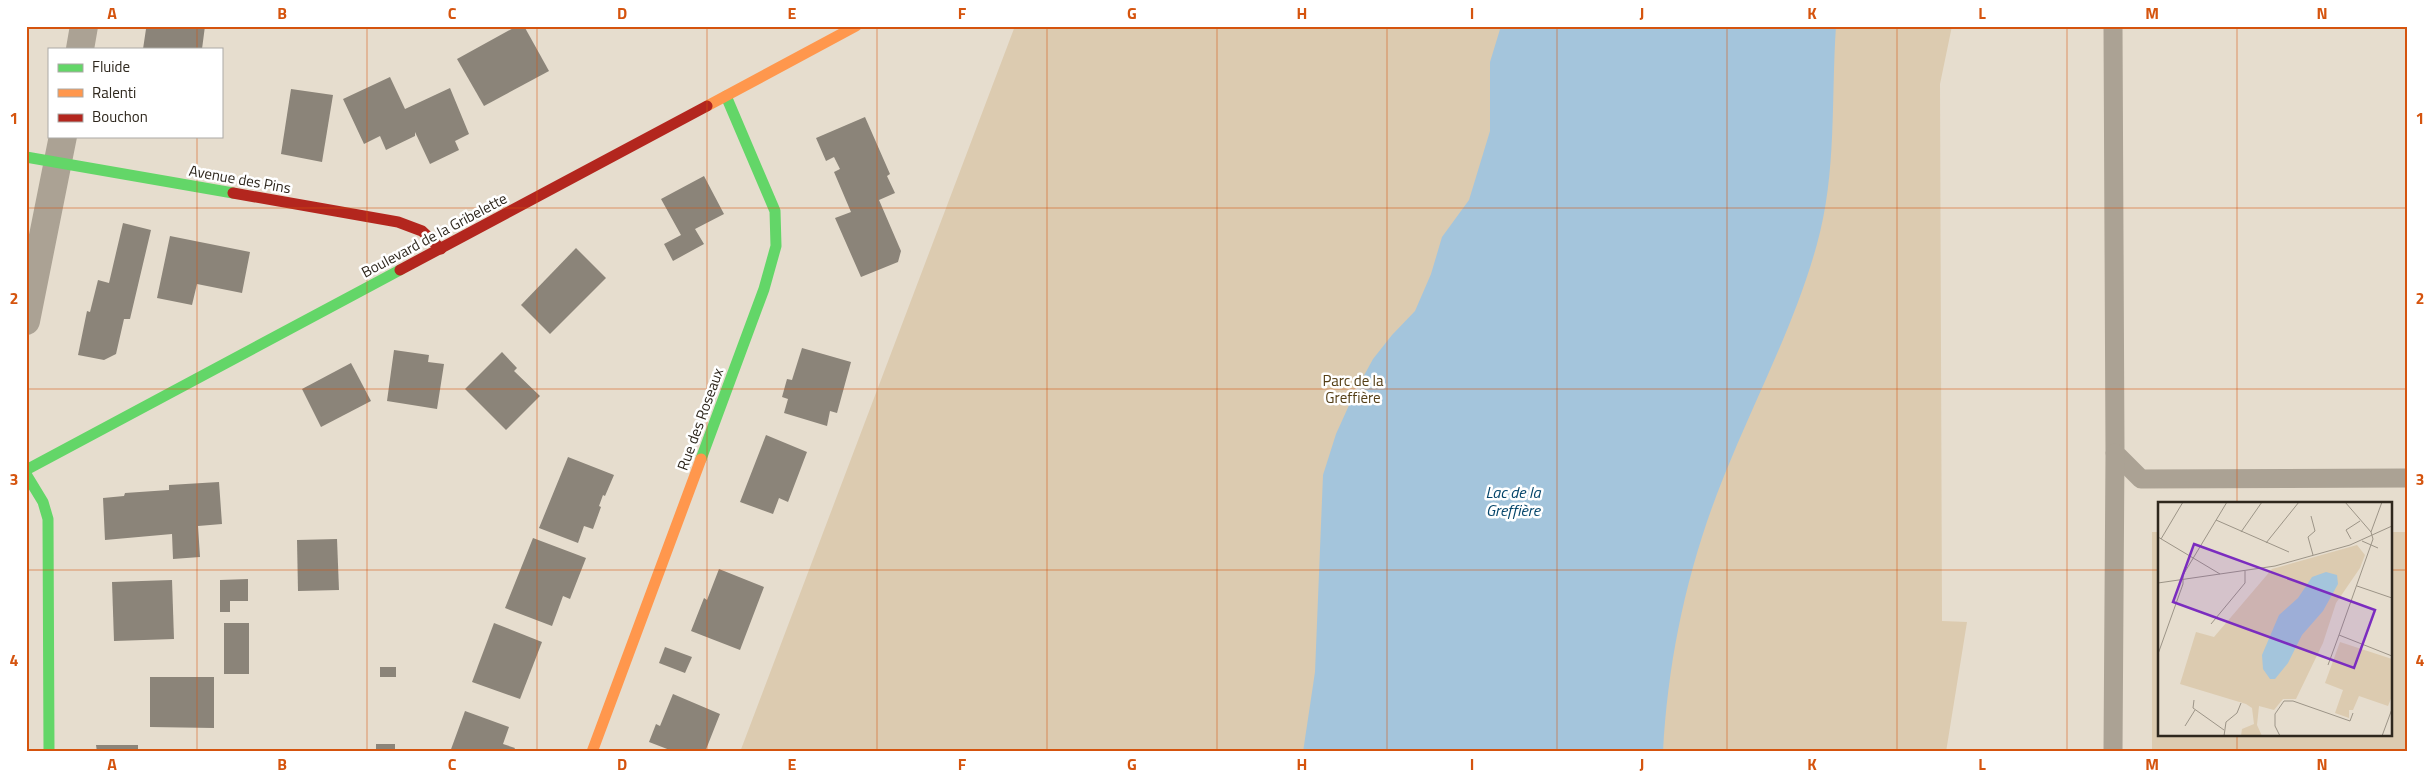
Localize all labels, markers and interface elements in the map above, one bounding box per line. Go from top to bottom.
text: A [107,1,117,25]
text: B [277,1,287,25]
text: C [448,1,457,25]
text: D [617,1,627,25]
text: E [788,1,797,25]
text: F [958,1,967,25]
text: G [1127,1,1137,25]
text: H [1297,1,1307,25]
text: I [1470,1,1474,25]
text: J [1640,1,1644,25]
text: K [1807,1,1817,25]
text: L [1978,1,1986,25]
text: M [2145,1,2159,25]
text: N [2316,1,2328,25]
legend [48,48,222,138]
text: Fluide [92,55,130,78]
text: Ralenti [92,81,136,104]
text: Bouchon [92,105,148,128]
text: 1 [10,106,18,130]
text: 1 [2416,106,2424,130]
street label: Avenue des Pins [187,159,293,199]
street label: Boulevard de la Gribelette [357,187,511,283]
text: 2 [10,286,18,310]
text: 2 [2416,286,2424,310]
street label: Rue des Roseaux [671,364,729,474]
park label: Parc de la Greffière [1322,369,1384,409]
text: 3 [10,467,18,491]
text: 3 [2416,467,2424,491]
water label: Lac de la Greffière [1485,480,1542,522]
inset map [2158,502,2392,736]
text: 4 [10,648,19,672]
text: 4 [2416,648,2425,672]
text: A [107,752,117,776]
text: B [277,752,287,776]
text: C [448,752,457,776]
text: D [617,752,627,776]
text: E [788,752,797,776]
text: F [958,752,967,776]
text: G [1127,752,1137,776]
text: H [1297,752,1307,776]
text: I [1470,752,1474,776]
text: J [1640,752,1644,776]
text: K [1807,752,1817,776]
text: L [1978,752,1986,776]
text: M [2145,752,2159,776]
text: N [2316,752,2328,776]

